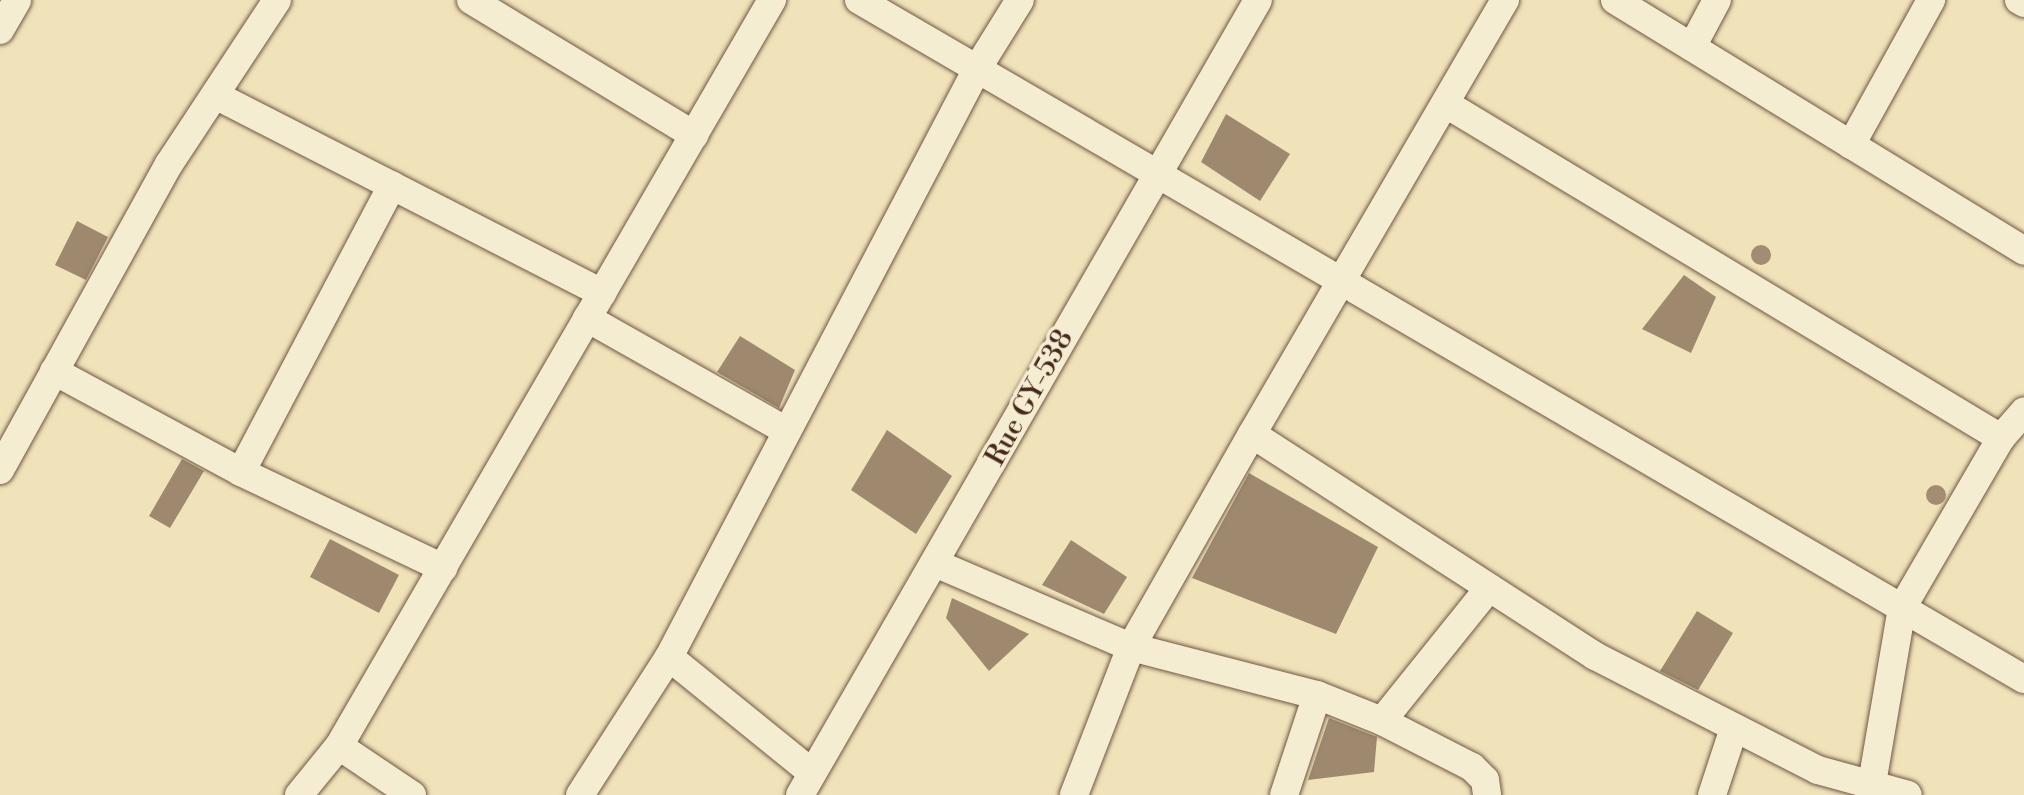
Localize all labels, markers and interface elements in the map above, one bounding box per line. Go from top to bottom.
street label: Rue GY-538 [979,324,1081,472]

